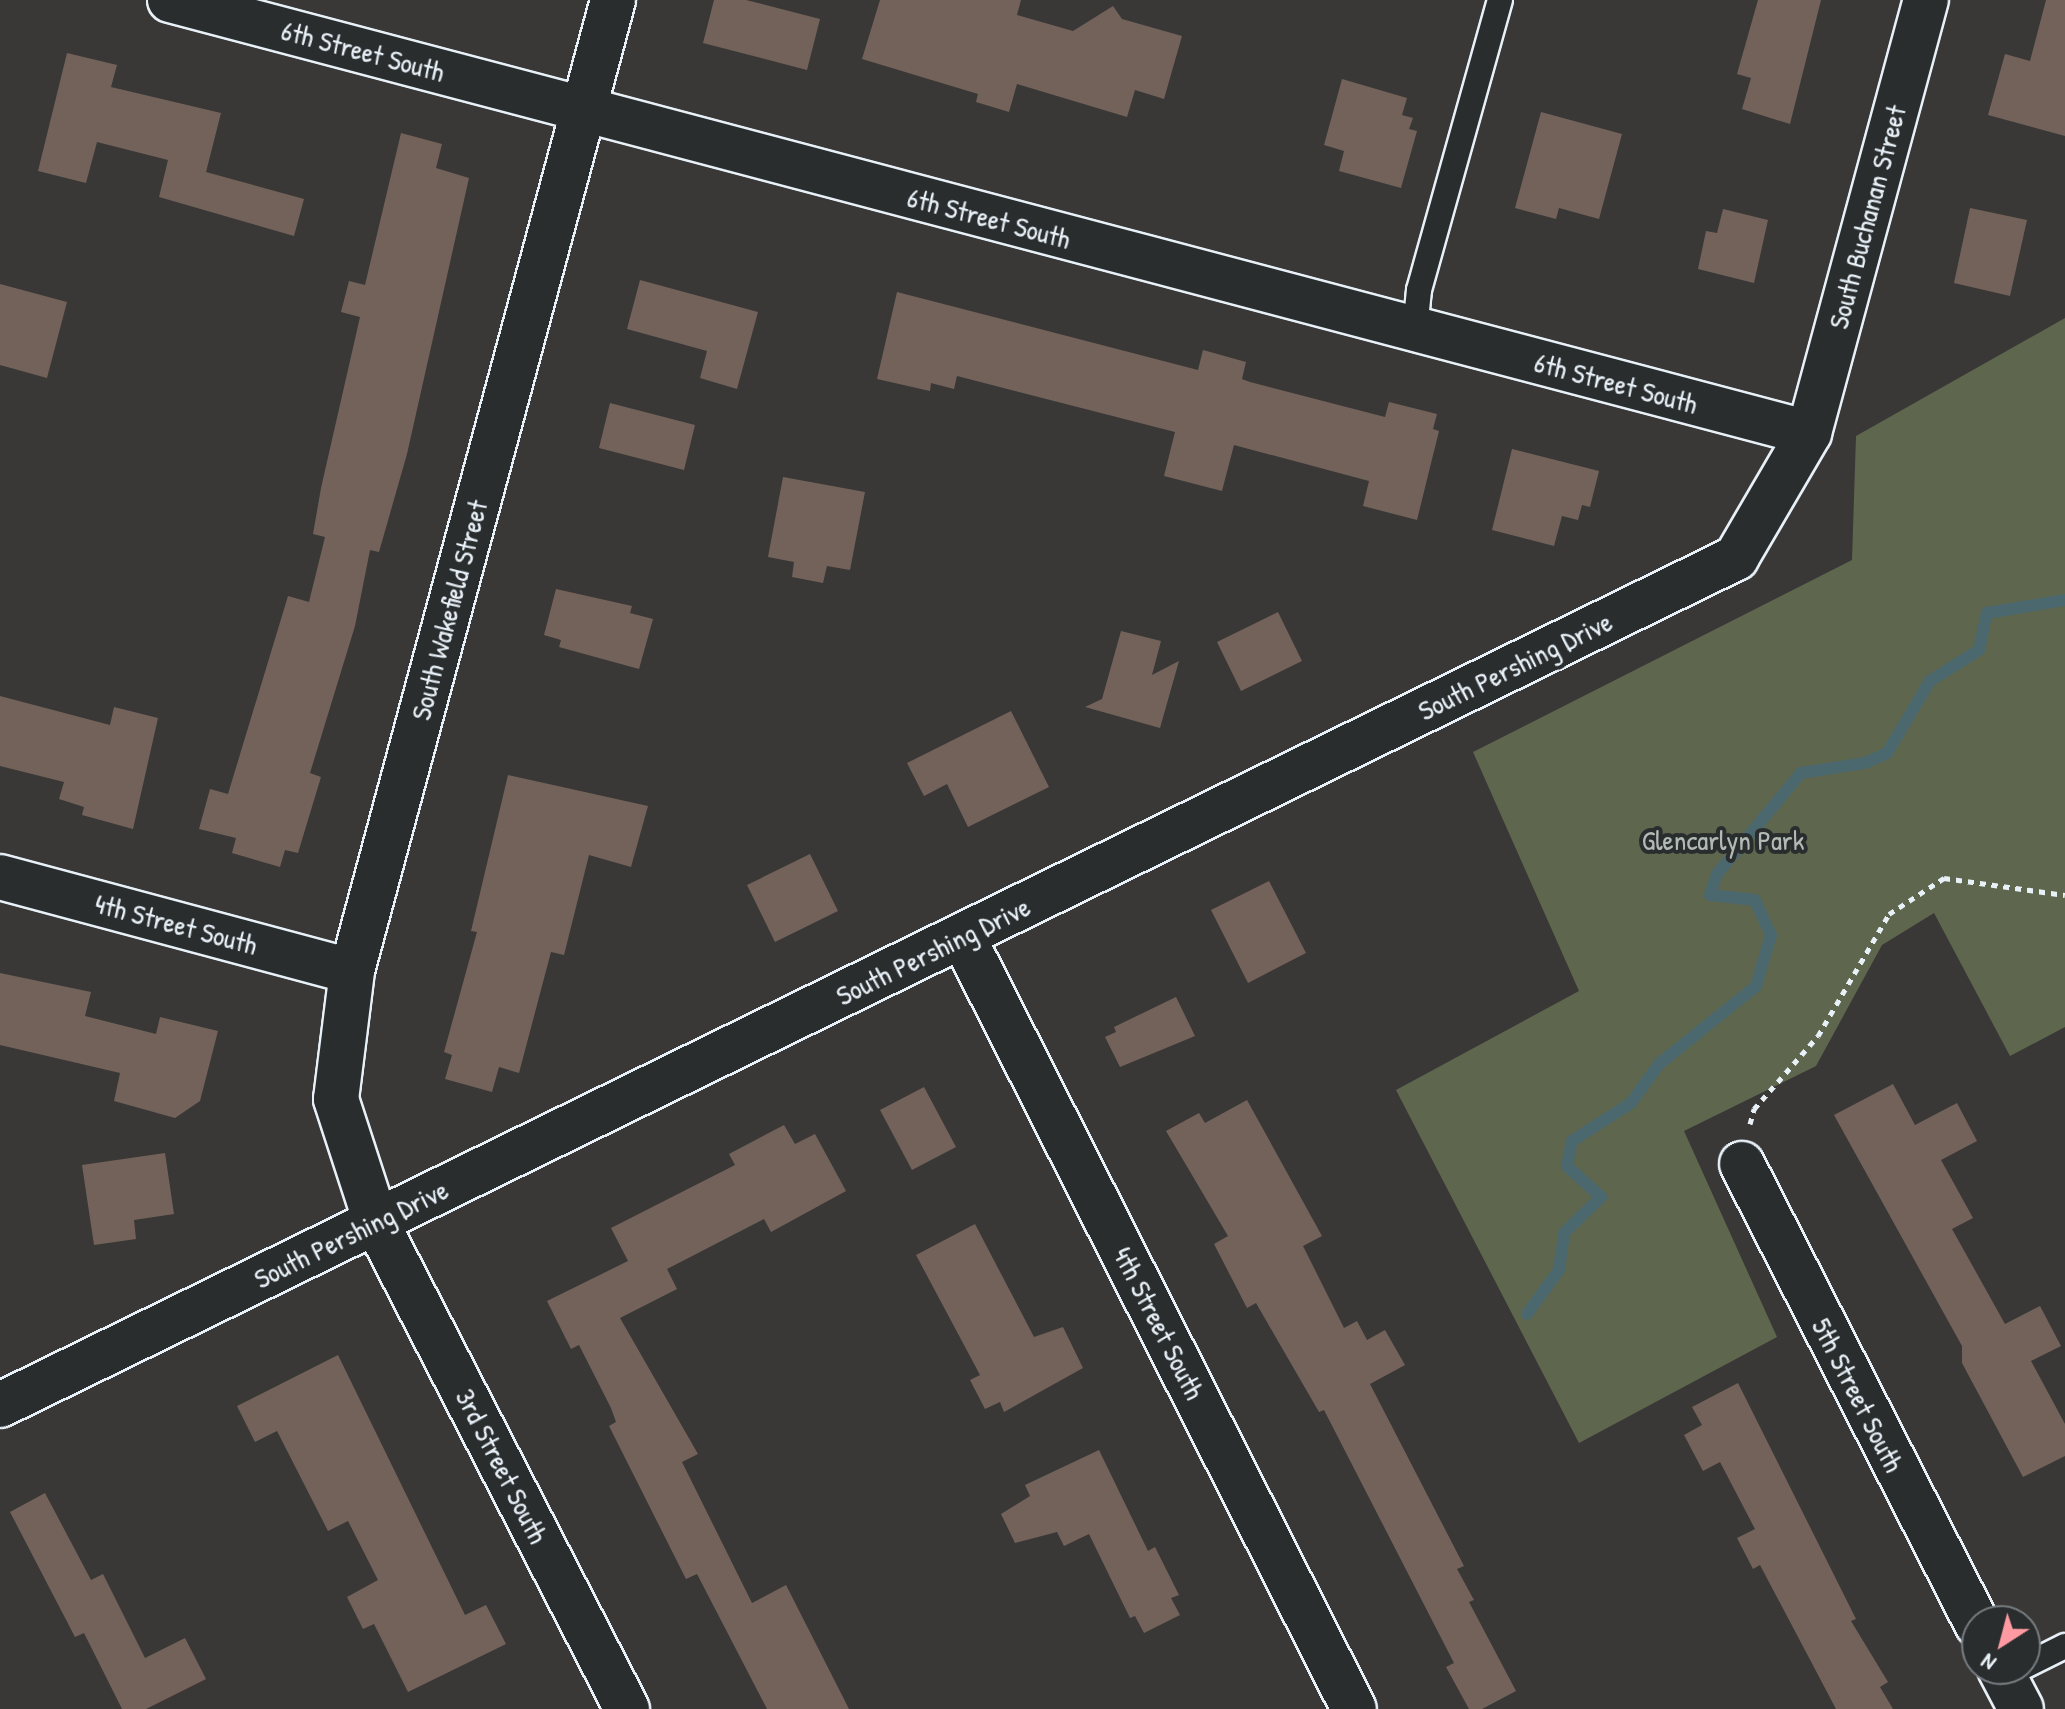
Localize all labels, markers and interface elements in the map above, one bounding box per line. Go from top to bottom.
street label: 6th Street South [278,13,448,89]
street label: South Buchanan Street [1821,102,1913,332]
street label: 6th Street South [904,180,1074,256]
street label: 6th Street South [1531,345,1701,421]
street label: South Wakefield Street [403,496,495,724]
street label: South Pershing Drive [1413,605,1617,727]
park label: Glencarlyn Park [1642,823,1804,857]
street label: 4th Street South [91,886,261,962]
street label: South Pershing Drive [831,890,1035,1012]
street label: South Pershing Drive [249,1173,453,1295]
street label: 4th Street South [1106,1241,1212,1405]
street label: 5th Street South [1805,1313,1911,1477]
street label: 3rd Street South [449,1383,555,1549]
north arrow [1961,1605,2041,1685]
text: N [1975,1647,2002,1678]

